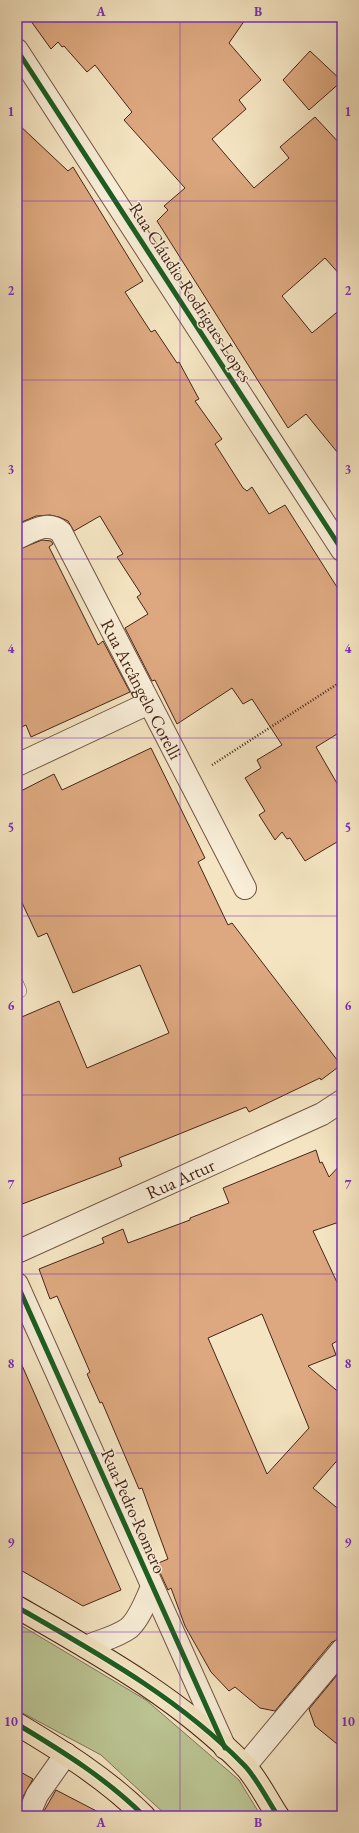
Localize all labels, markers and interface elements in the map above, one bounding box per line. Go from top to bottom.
text: A [95,3,106,20]
text: B [254,3,262,20]
text: 1 [8,103,15,120]
text: 1 [345,103,352,120]
street label: Rua Cláudio Rodrigues Lopes [124,198,258,386]
text: 2 [8,282,15,299]
text: 2 [345,282,352,299]
text: 3 [8,461,15,478]
text: 3 [345,461,352,478]
street label: Rua Arcângelo Corelli [96,615,188,763]
text: 4 [8,640,15,657]
text: 4 [345,640,352,657]
text: 5 [8,819,14,836]
text: 5 [345,819,351,836]
text: 6 [8,997,15,1014]
text: 6 [345,997,352,1014]
street label: Rua Artur [142,1153,218,1204]
text: 7 [8,1176,15,1193]
text: 7 [345,1176,352,1193]
text: 8 [8,1355,15,1372]
text: 8 [345,1355,352,1372]
street label: Rua Pedro Romero [96,1445,172,1577]
text: 9 [8,1534,15,1551]
text: 9 [345,1534,352,1551]
text: 10 [4,1713,18,1730]
text: 10 [341,1713,355,1730]
text: A [95,1814,106,1831]
text: B [254,1814,262,1831]

